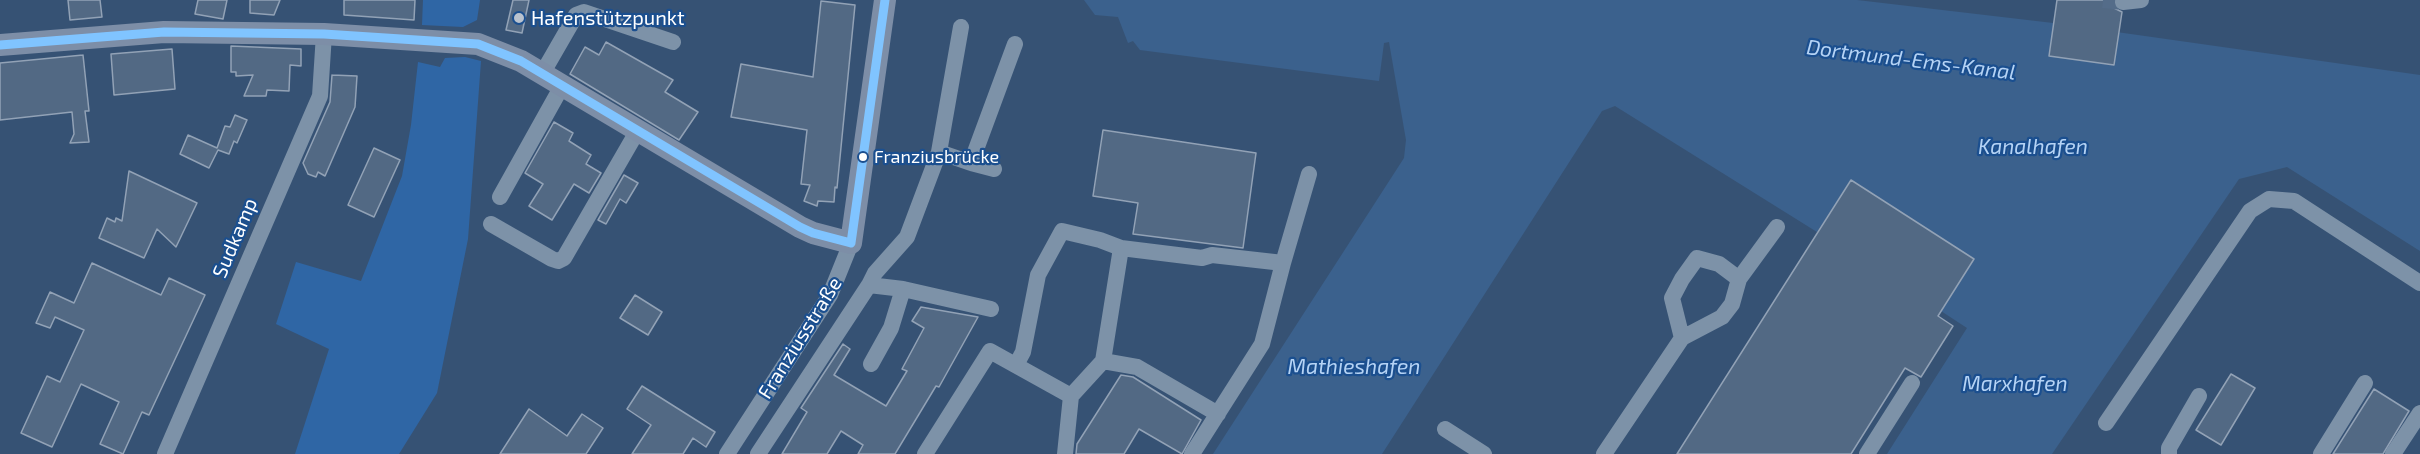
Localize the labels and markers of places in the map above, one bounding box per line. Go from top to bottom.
place label: Hafenstützpunkt [531,6,685,30]
marker: Hafenstützpunkt [512,11,526,25]
place label: Franziusbrücke [874,146,999,168]
marker: Franziusbrücke [857,151,869,163]

